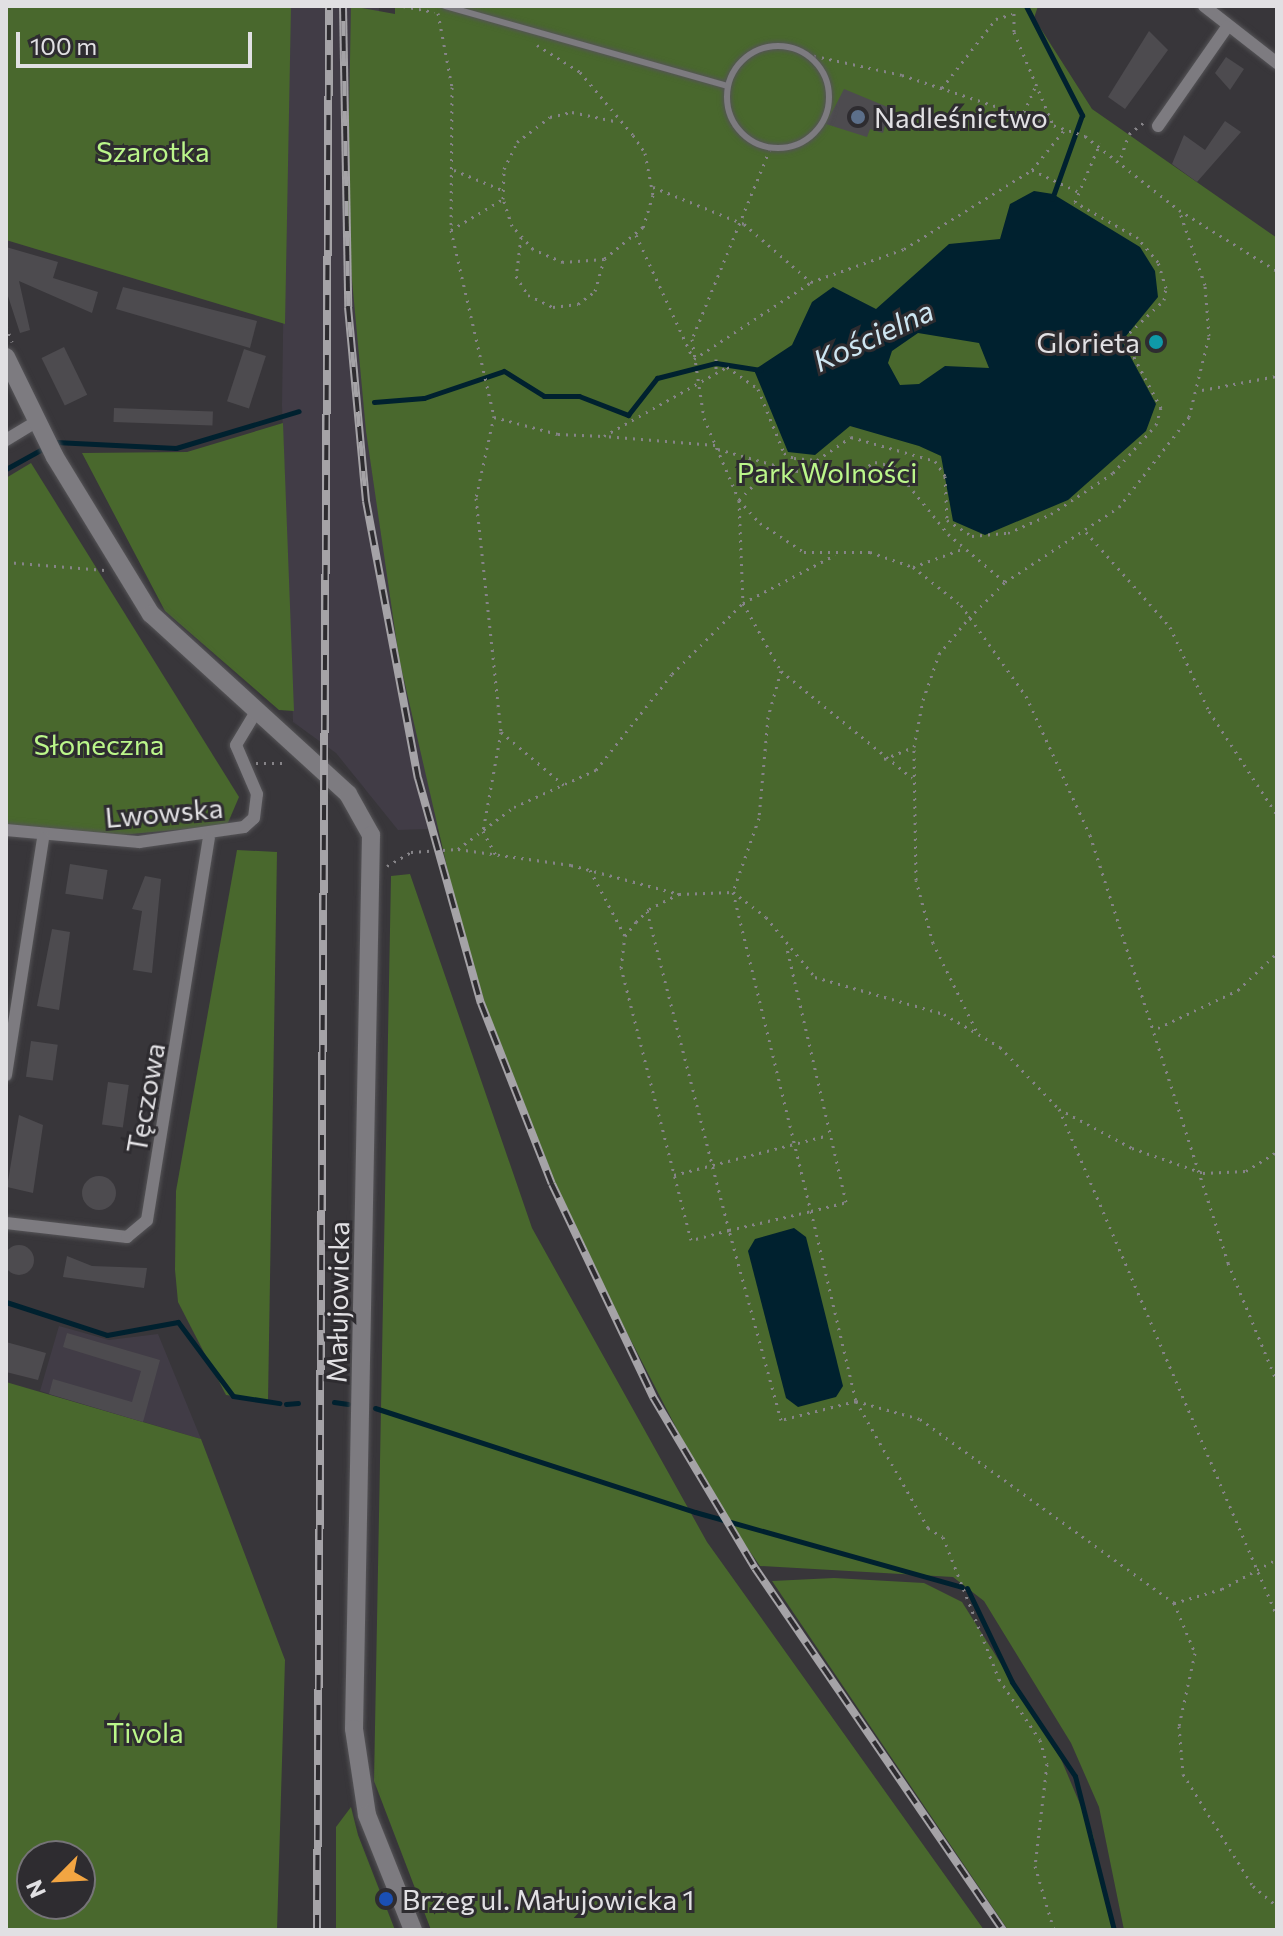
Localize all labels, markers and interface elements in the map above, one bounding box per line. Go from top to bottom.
scale bar [20,16,256,66]
text: 100 m [30,31,97,60]
place label: Nadleśnictwo [874,100,1048,134]
marker: Nadleśnictwo [849,108,867,126]
park label: Szarotka [96,134,210,168]
water label: Kościelna [807,291,939,379]
place label: Glorieta [1037,325,1140,359]
marker: Glorieta [1147,333,1165,351]
park label: Park Wolności [737,455,917,489]
park label: Słoneczna [34,727,164,761]
street label: Lwowska [104,790,224,834]
street label: Tęczowa [119,1040,171,1156]
street label: Małujowicka [319,1221,355,1383]
park label: Tivola [106,1715,184,1749]
north arrow [16,1840,96,1920]
text: N [20,1876,51,1902]
place label: Brzeg ul. Małujowicka 1 [402,1882,694,1916]
marker: Brzeg ul. Małujowicka 1 [377,1890,395,1908]

